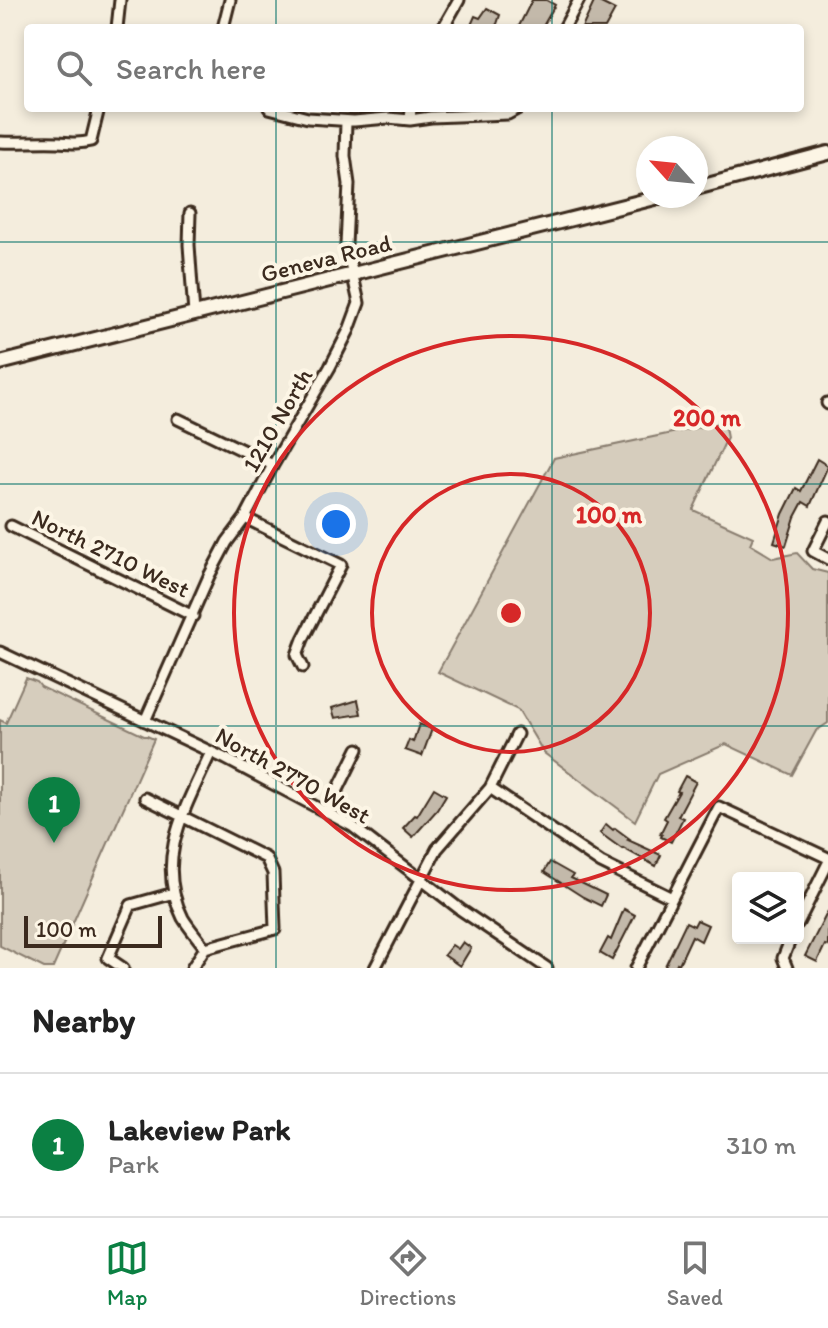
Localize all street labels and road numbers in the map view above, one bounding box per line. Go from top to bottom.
street label: Geneva Road [258,228,394,288]
street label: 1210 North [236,363,318,477]
street label: North 2710 West [27,502,195,604]
street label: North 2770 West [210,720,376,830]

